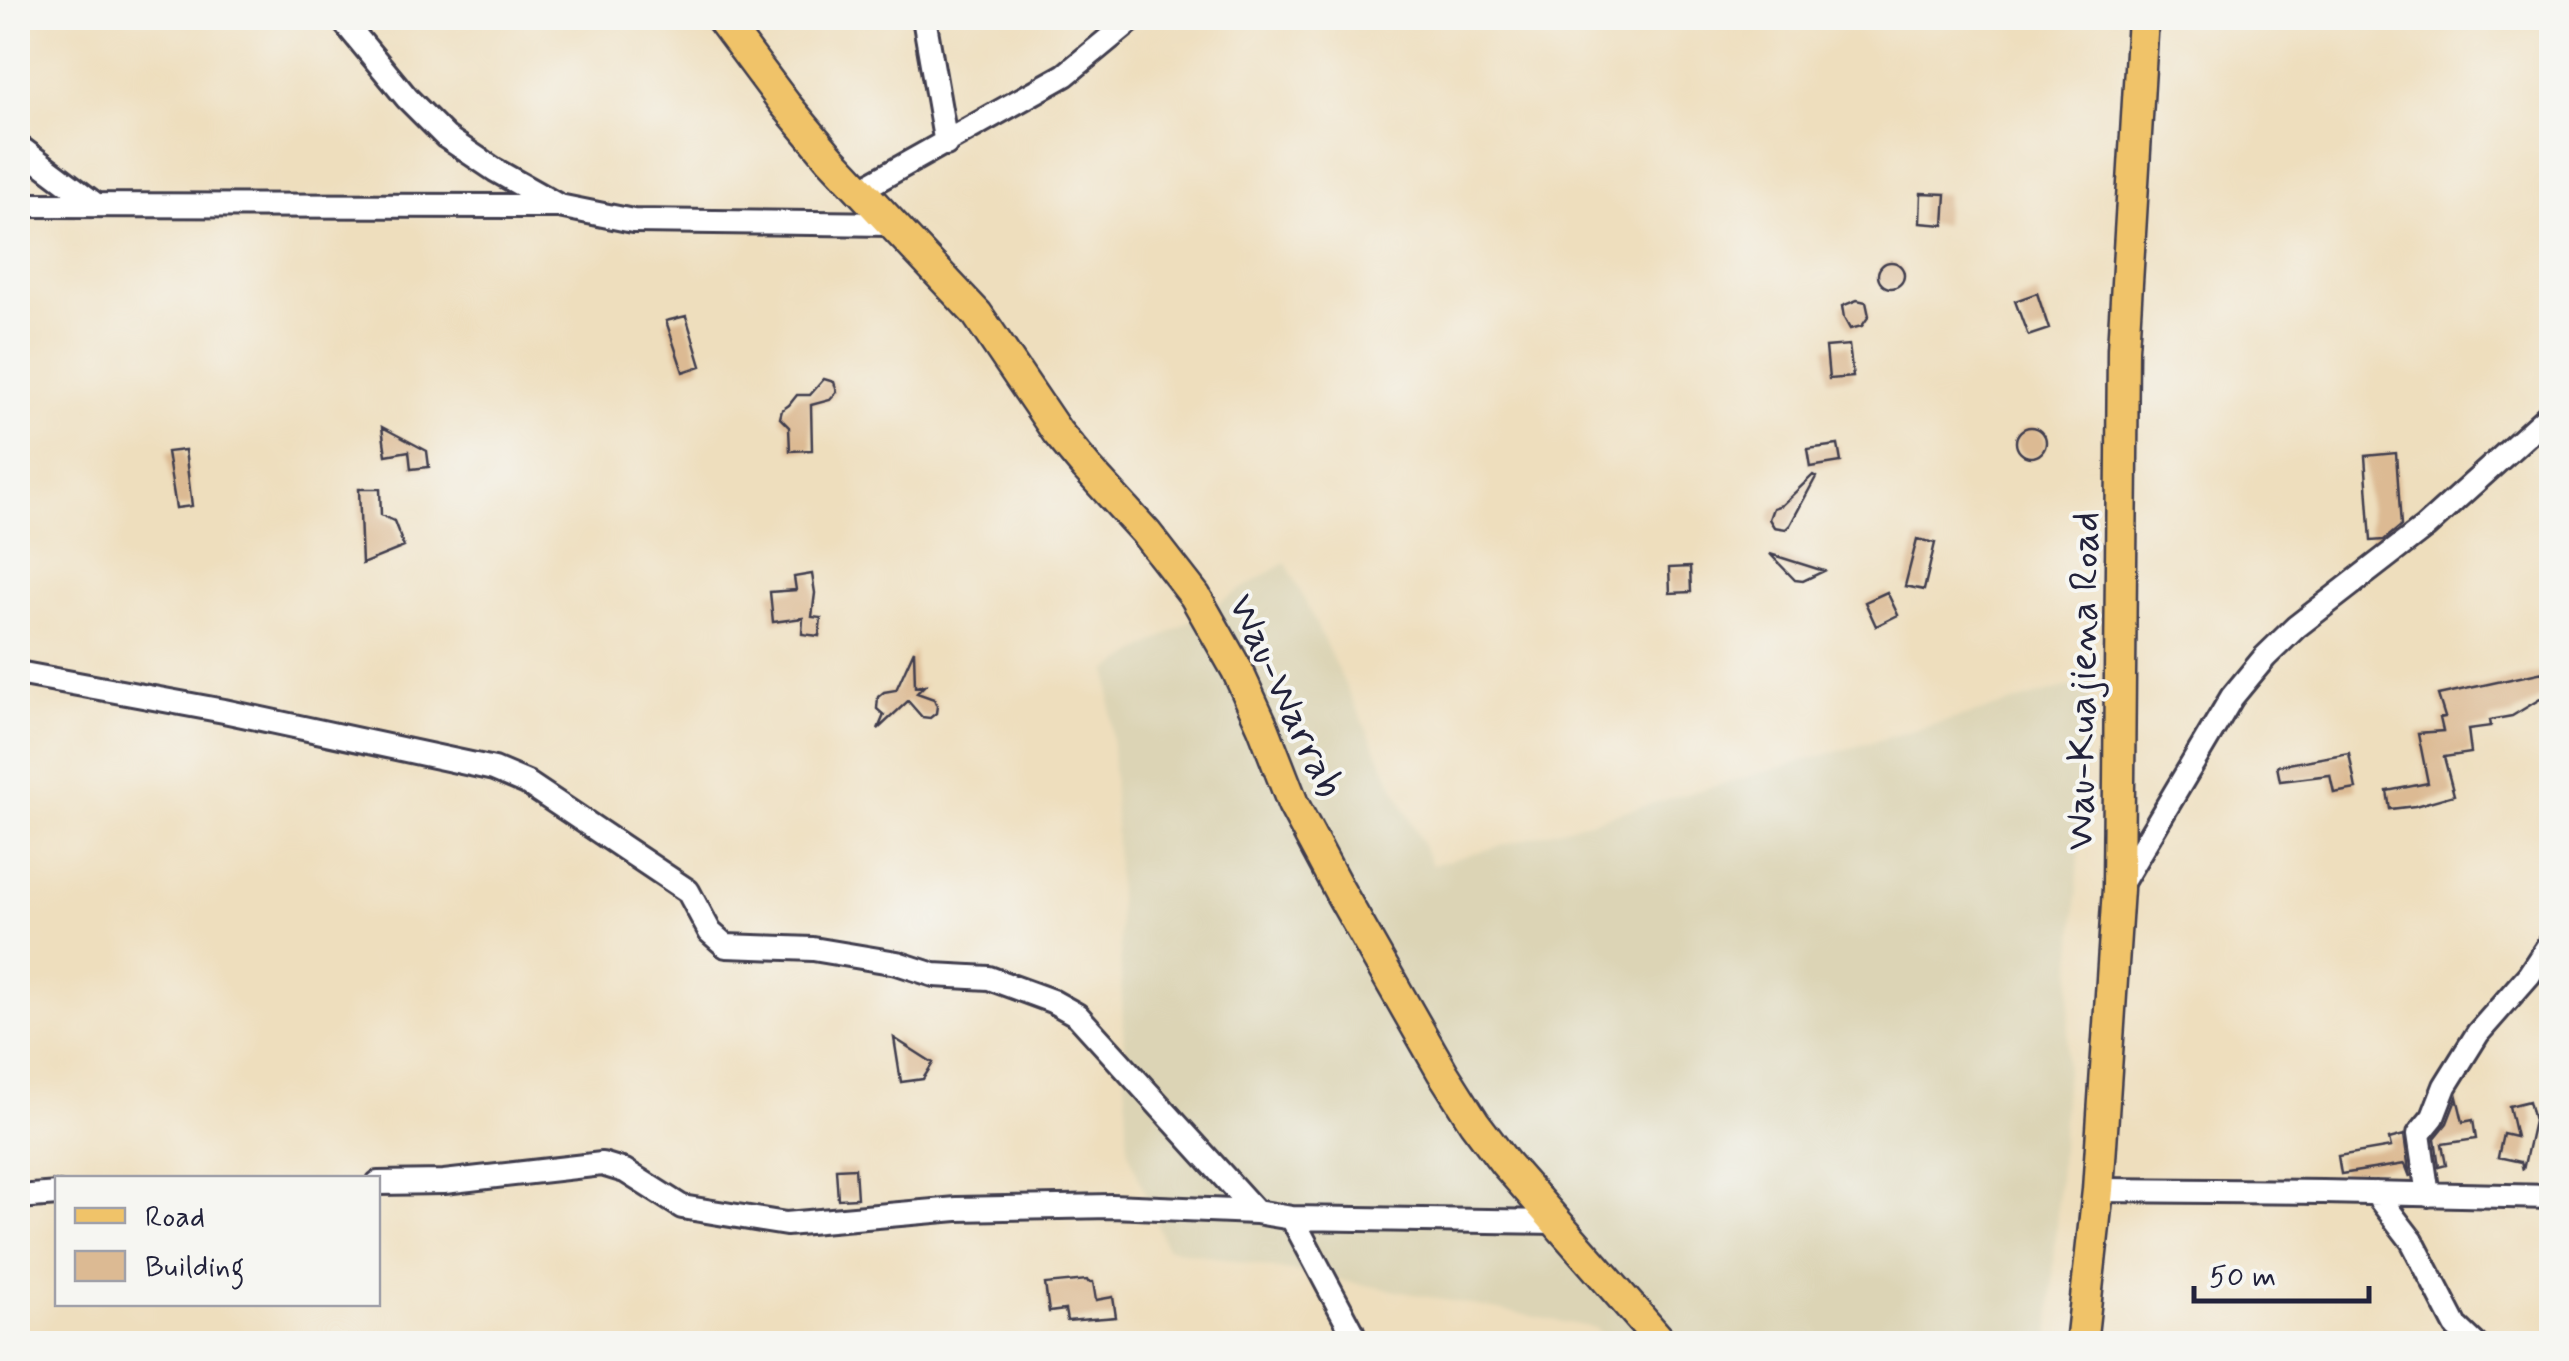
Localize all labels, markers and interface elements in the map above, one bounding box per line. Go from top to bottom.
street label: Wau-Kuajiena Road [2055,511,2113,851]
street label: Wau-Warrab [1214,586,1354,806]
legend [55,1176,380,1306]
text: Road [145,1198,205,1237]
scale bar [2194,1241,2369,1303]
text: Building [145,1248,244,1290]
text: 50 m [2209,1258,2276,1297]

